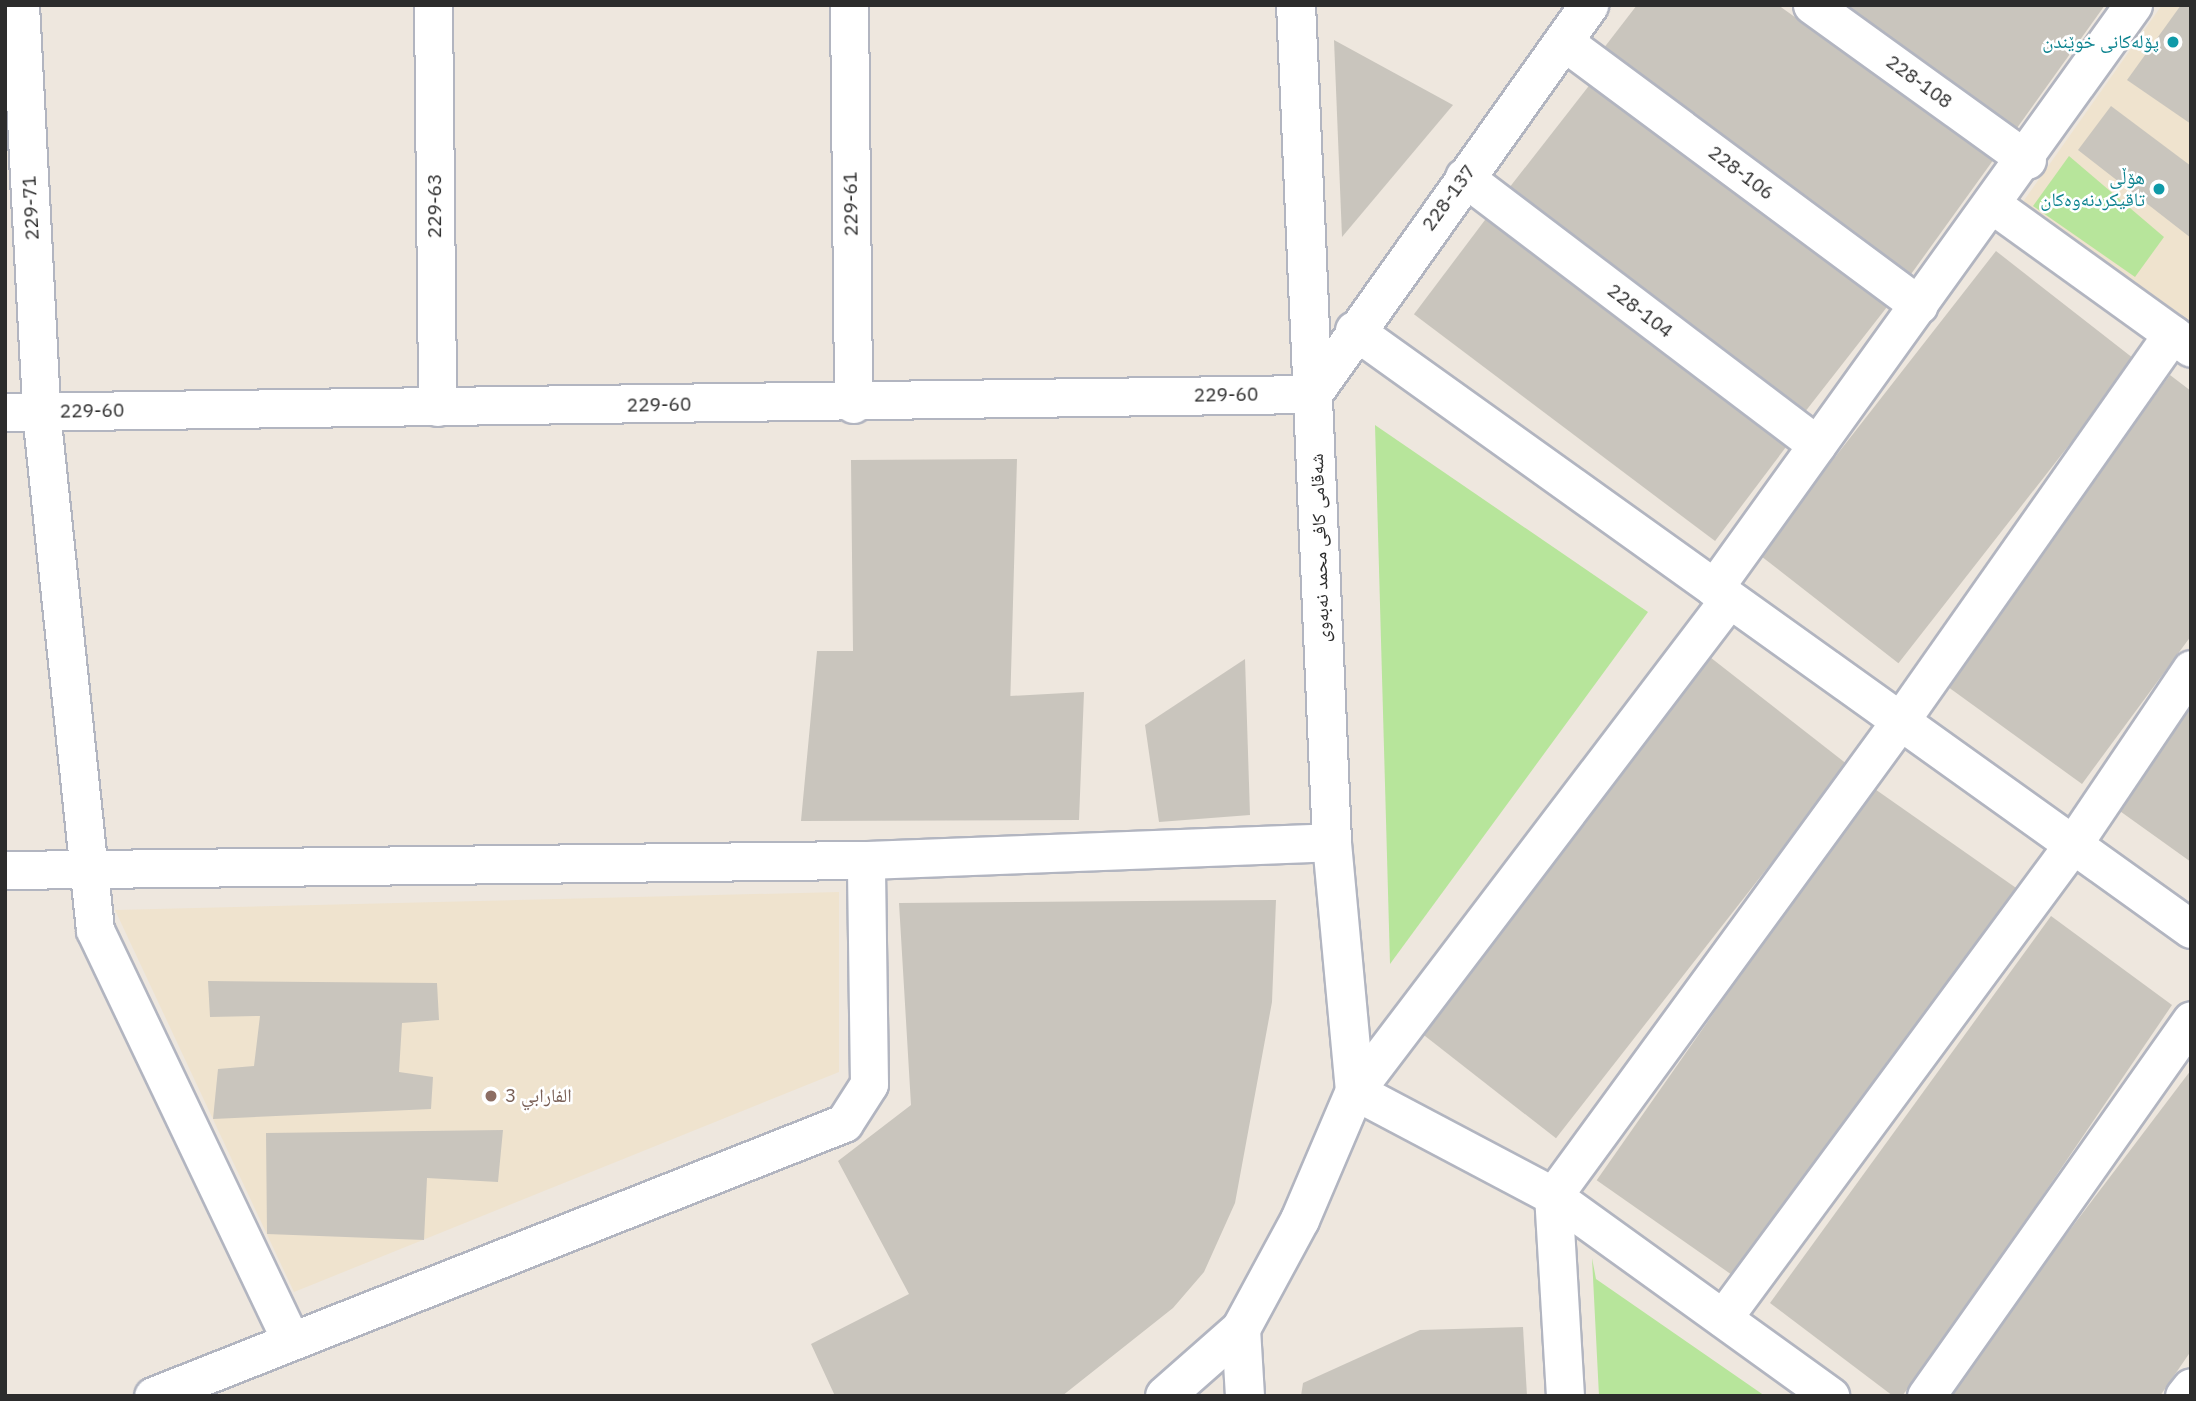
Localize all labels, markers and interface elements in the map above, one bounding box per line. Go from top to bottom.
place label: پۆلەکانی خوێندن [2042,31,2159,53]
marker: پۆلەکانی خوێندن [2165,34,2181,50]
street label: 228-108 [1882,50,1956,114]
street label: 228-106 [1704,141,1778,205]
street label: 228-137 [1417,161,1481,235]
place label: هۆڵی تاقیکردنەوەکان [2040,167,2145,211]
street label: 229-61 [839,172,863,236]
street label: 229-63 [424,174,446,238]
street label: 229-71 [18,175,44,241]
marker: هۆڵی تاقیکردنەوەکان [2151,181,2167,197]
street label: 228-104 [1603,279,1677,343]
street label: 229-60 [1194,383,1258,407]
street label: 229-60 [627,393,691,417]
street label: 229-60 [60,399,124,423]
street label: شەقامی کافی محمد نەبەوی [1305,453,1335,643]
place label: الفارابي 3 [505,1085,572,1107]
marker: الفارابي 3 [483,1088,499,1104]

